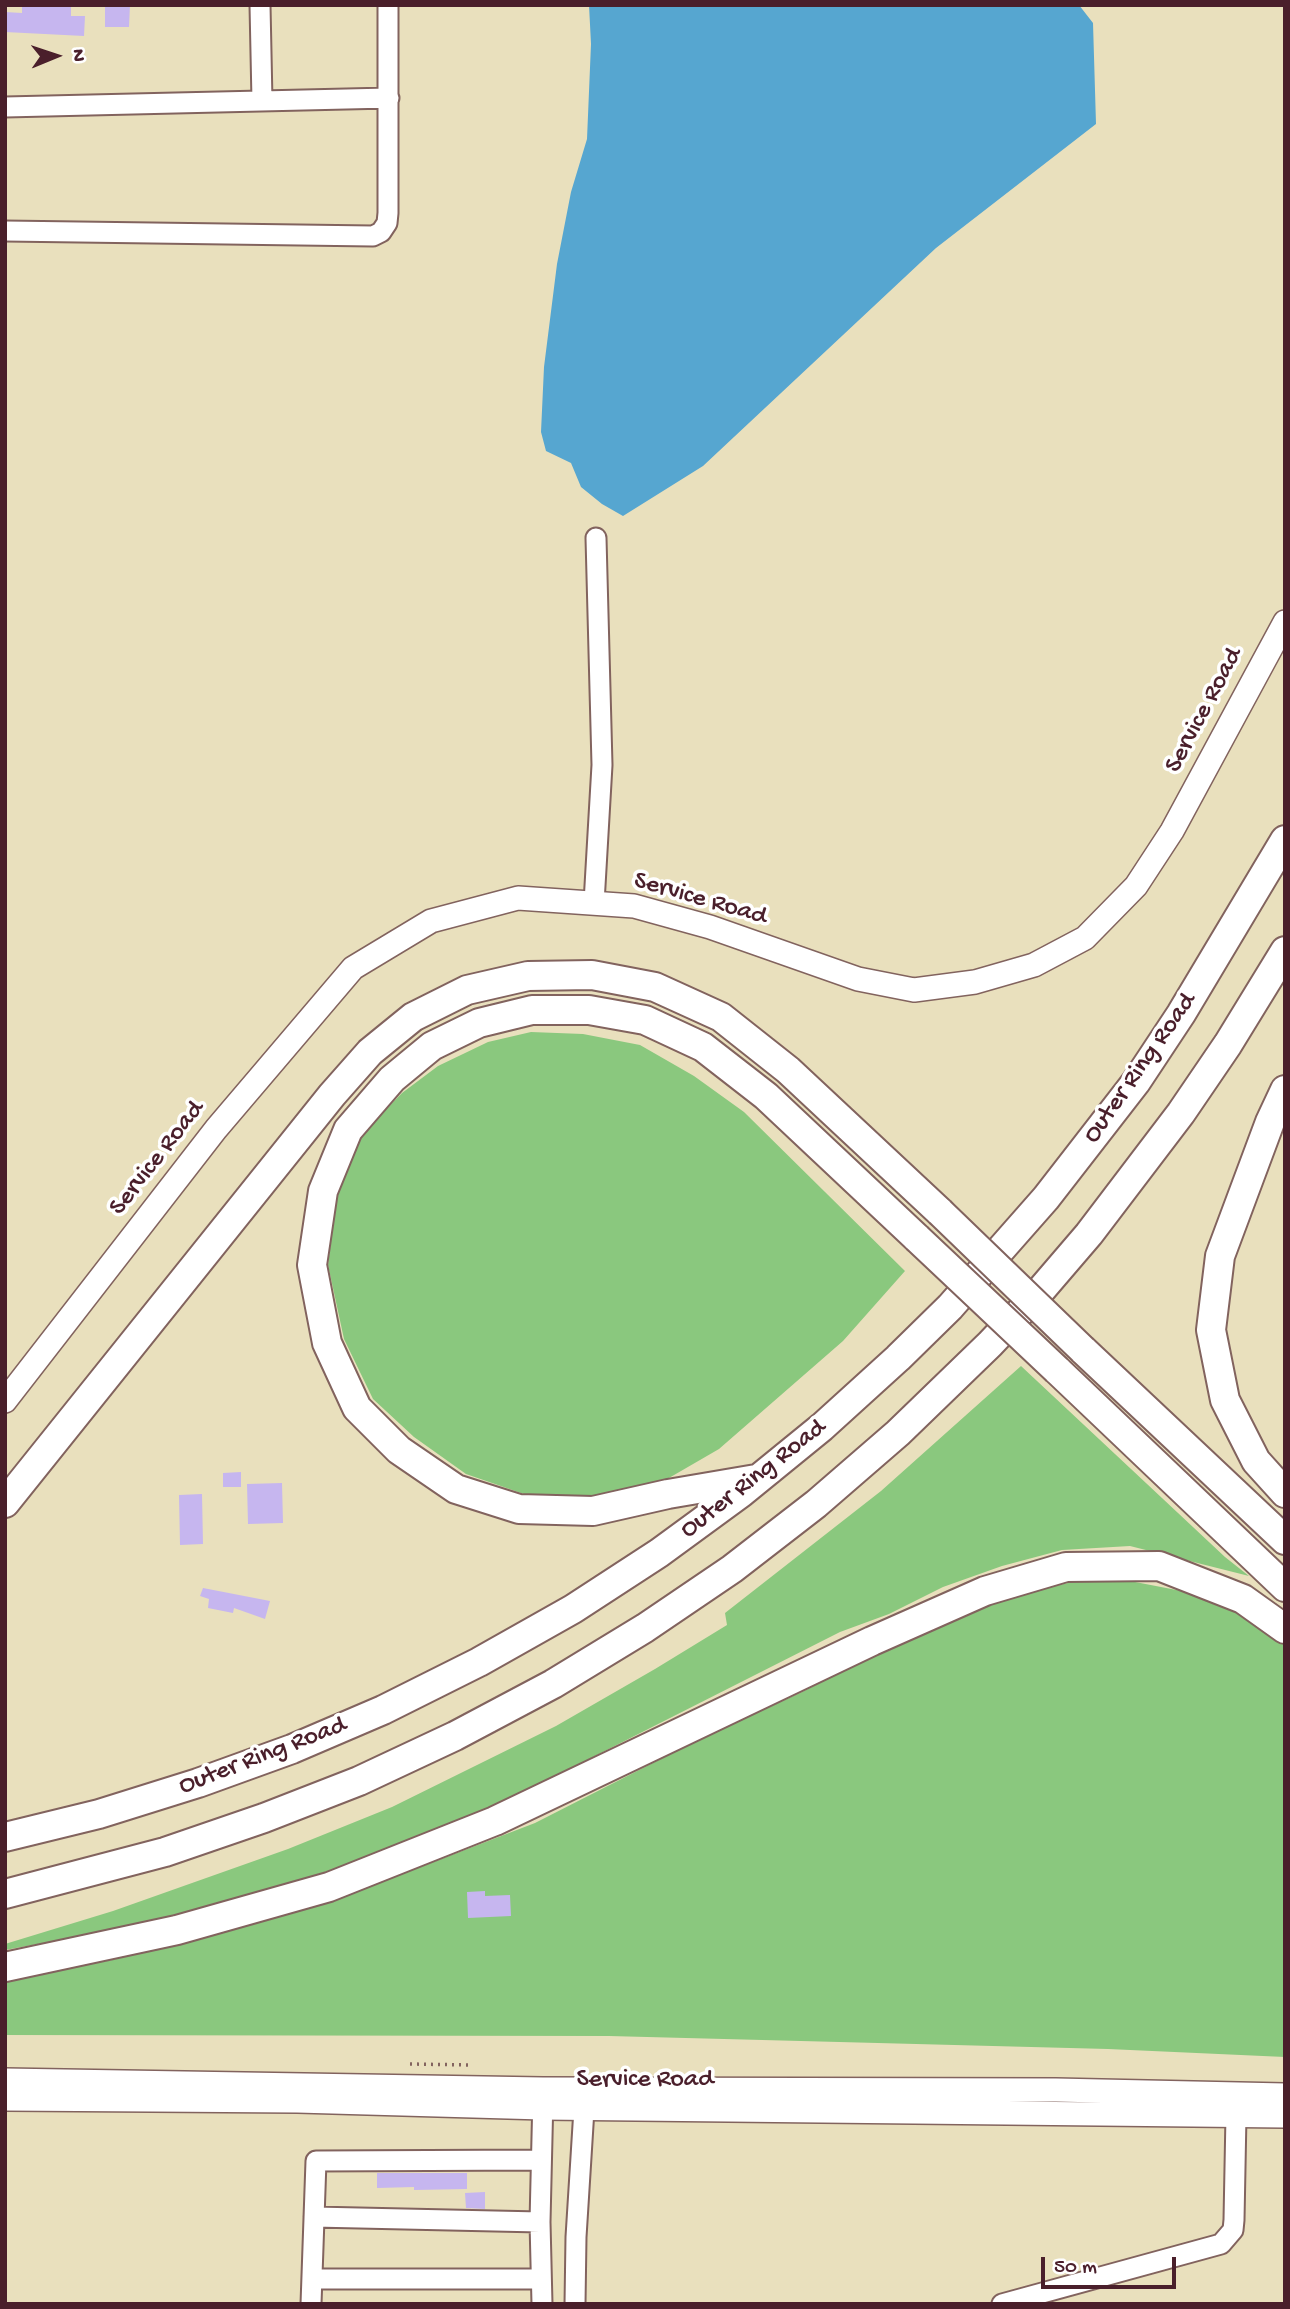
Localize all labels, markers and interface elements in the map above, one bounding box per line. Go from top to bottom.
north arrow [21,21,91,91]
text: N [66,49,89,62]
street label: Service Road [1159,643,1251,779]
street label: Service Road [630,866,770,934]
street label: Outer Ring Road [1078,988,1204,1150]
street label: Service Road [104,1095,212,1223]
street label: Outer Ring Road [675,1413,833,1547]
street label: Outer Ring Road [175,1711,351,1803]
street label: Service Road [577,2065,713,2097]
scale bar [1045,2242,1180,2286]
text: 50 m [1054,2256,1097,2281]

